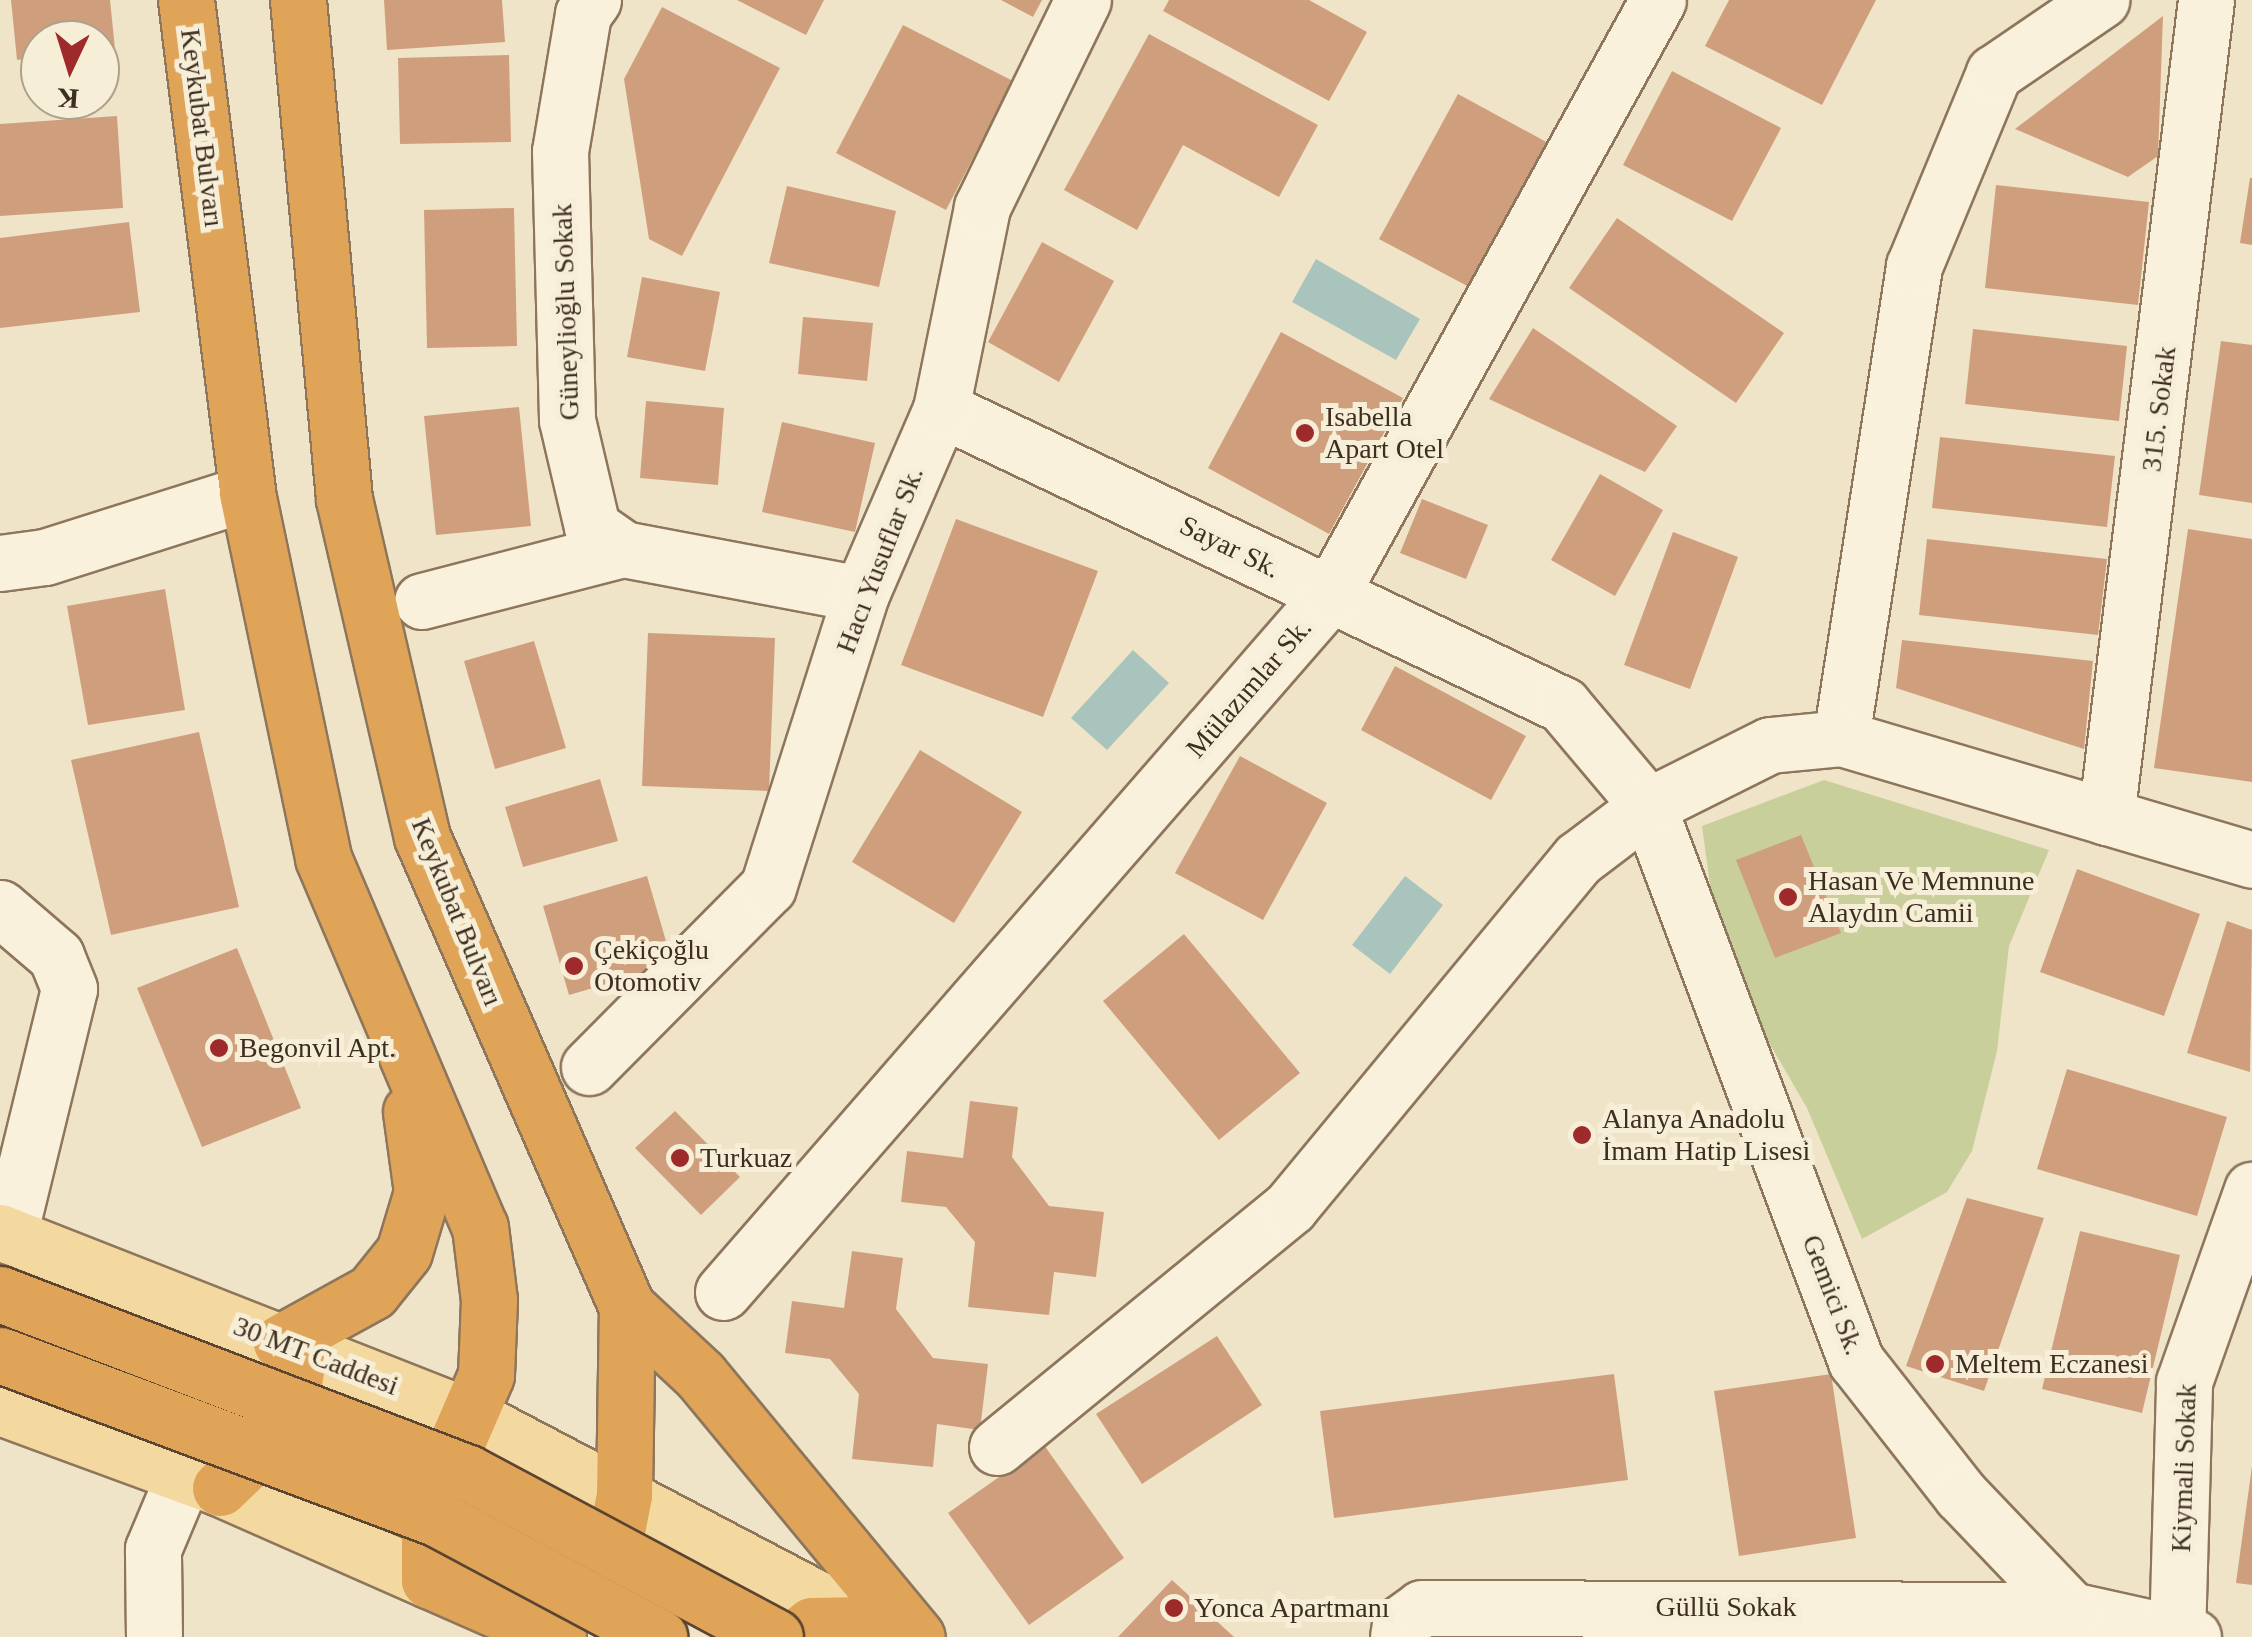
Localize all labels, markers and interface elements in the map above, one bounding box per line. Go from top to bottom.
north arrow [20,20,120,120]
street label: Keykubat Bulvarı [173,27,231,229]
text: K [56,82,80,115]
street label: Güneylioğlu Sokak [545,203,587,421]
street label: 315. Sokak [2135,344,2183,474]
place label: Isabella Apart Otel [1325,400,1444,466]
marker: Isabella Apart Otel [1294,422,1316,444]
street label: Hacı Yusuflar Sk. [829,461,931,659]
street label: Sayar Sk. [1174,508,1286,586]
street label: Mülazımlar Sk. [1179,611,1319,765]
street label: Keykubat Bulvarı [404,813,510,1011]
place label: Hasan Ve Memnune Alaydın Camii [1808,864,2035,930]
marker: Hasan Ve Memnune Alaydın Camii [1777,886,1799,908]
place label: Çekiçoğlu Otomotiv [594,933,709,999]
marker: Çekiçoğlu Otomotiv [563,955,585,977]
place label: Begonvil Apt. [239,1031,398,1065]
marker: Begonvil Apt. [208,1037,230,1059]
place label: Alanya Anadolu İmam Hatip Lisesi [1602,1102,1810,1168]
marker: Alanya Anadolu İmam Hatip Lisesi [1571,1124,1593,1146]
place label: Turkuaz [700,1141,792,1175]
marker: Turkuaz [669,1147,691,1169]
street label: Gemici Sk. [1795,1230,1871,1360]
street label: 30 MT Caddesi [229,1309,403,1403]
place label: Meltem Eczanesi [1955,1347,2149,1381]
marker: Meltem Eczanesi [1924,1353,1946,1375]
street label: Kiymali Sokak [2164,1383,2204,1553]
street label: Güllü Sokak [1656,1590,1796,1624]
place label: Yonca Apartmanı [1194,1591,1391,1625]
marker: Yonca Apartmanı [1163,1597,1185,1619]

